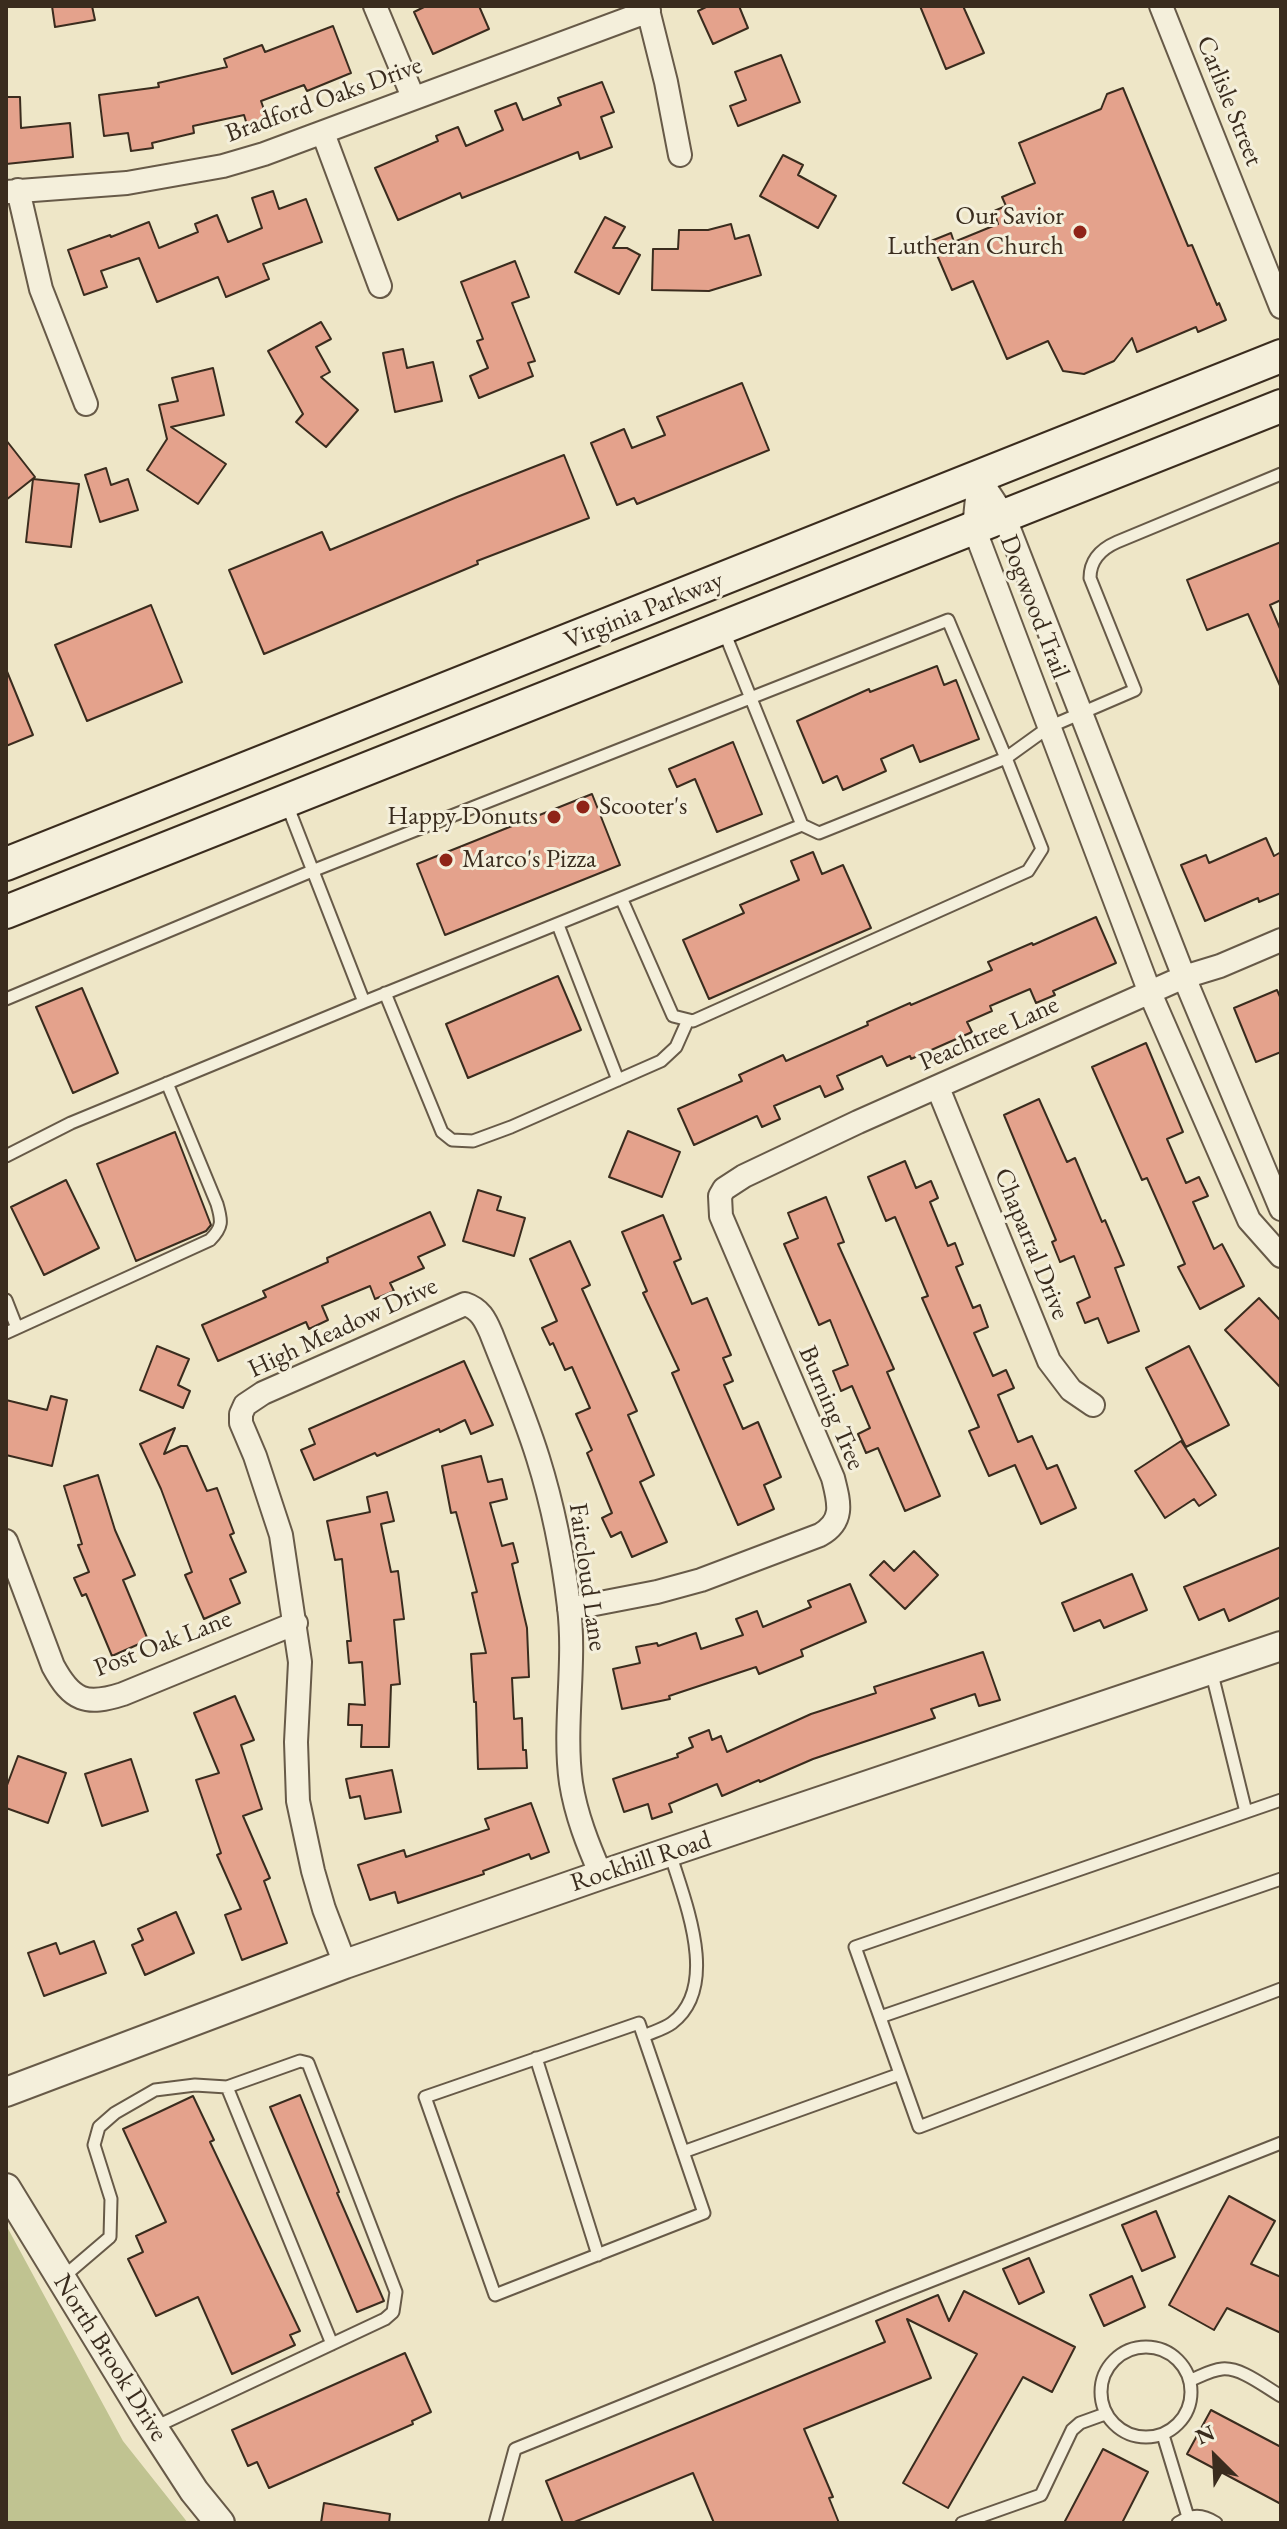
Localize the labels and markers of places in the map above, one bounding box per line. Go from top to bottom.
place label: Our Savior Lutheran Church [887,201,1064,262]
marker: Our Savior Lutheran Church [1071,223,1089,241]
place label: Scooter's [599,791,687,823]
marker: Scooter's [574,798,592,816]
place label: Happy Donuts [387,801,538,833]
marker: Happy Donuts [545,808,563,826]
place label: Marco's Pizza [462,844,596,876]
marker: Marco's Pizza [437,851,455,869]

